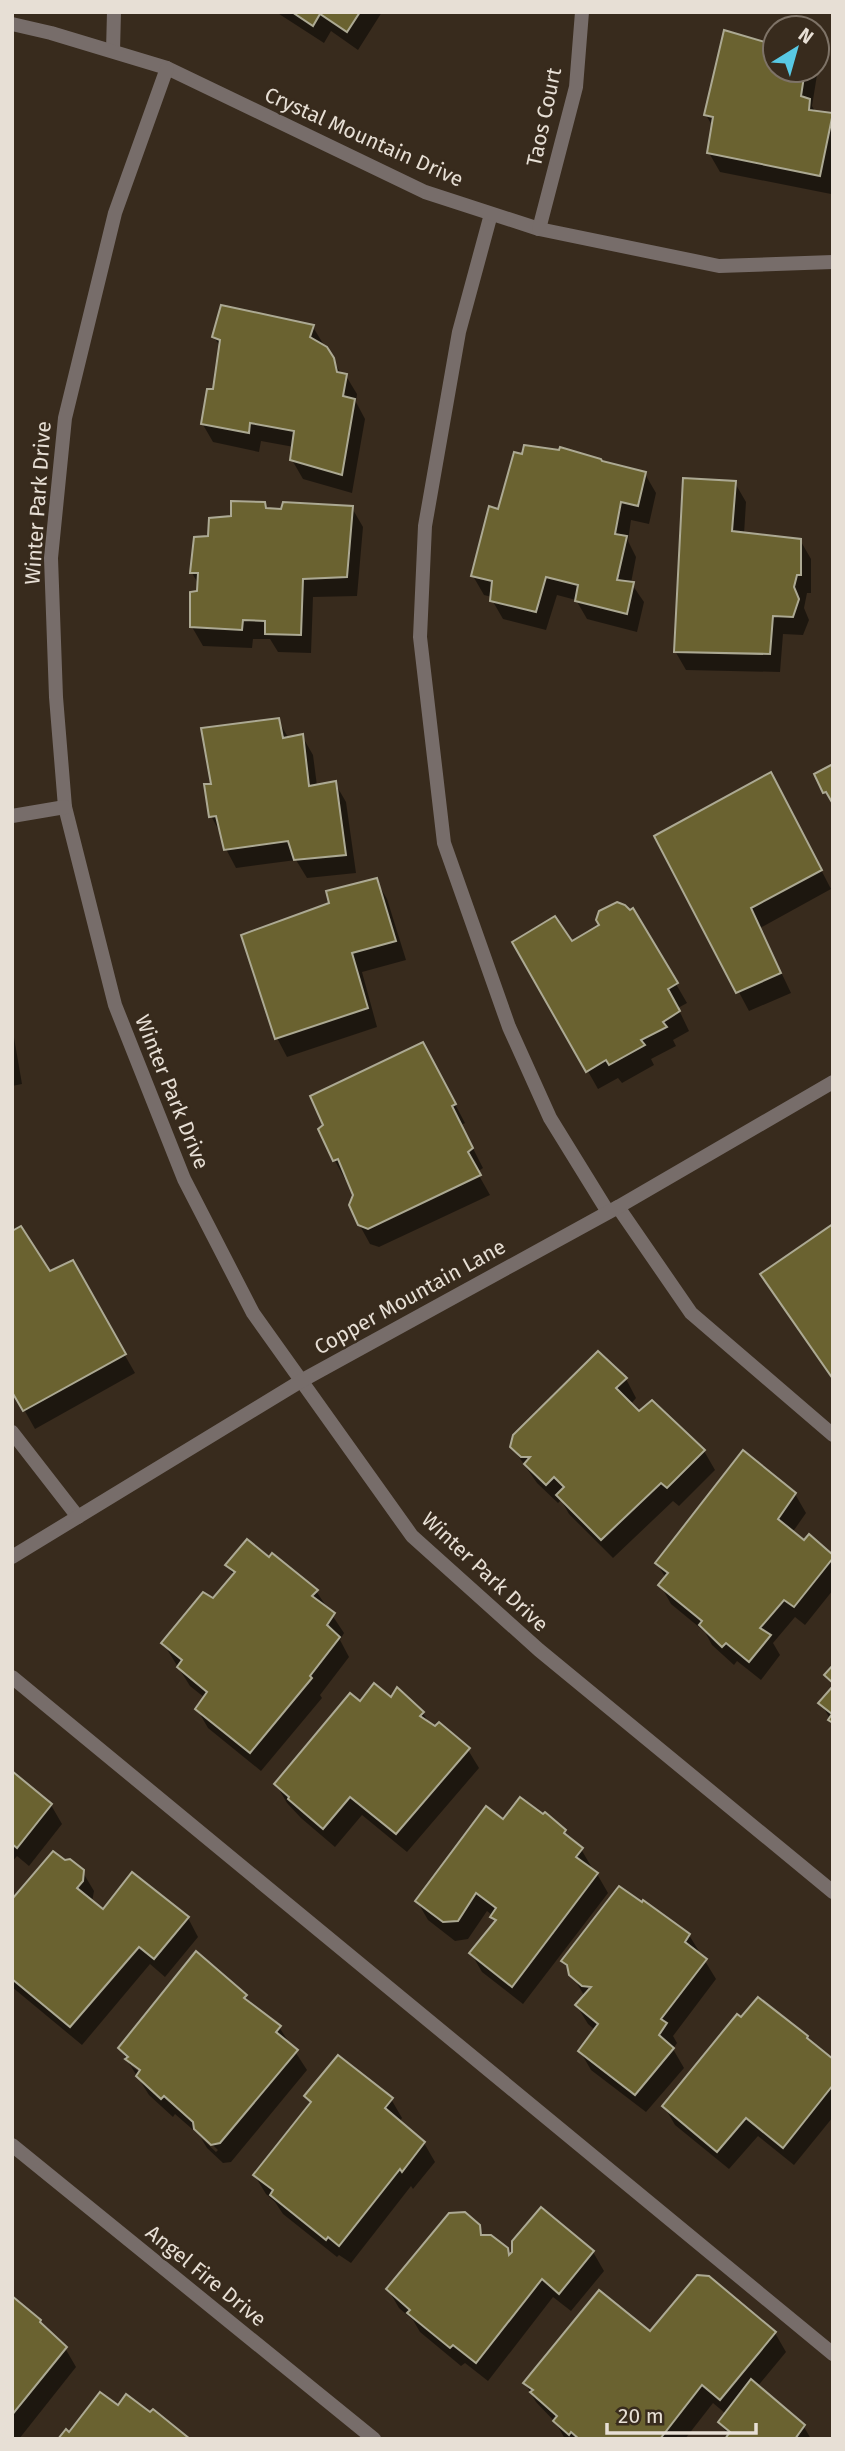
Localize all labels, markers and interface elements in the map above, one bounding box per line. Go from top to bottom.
north arrow [761,14,831,84]
text: N [794,23,818,49]
street label: Taos Court [521,65,567,169]
street label: Crystal Mountain Drive [261,81,467,193]
street label: Winter Park Drive [19,420,57,586]
street label: Winter Park Drive [129,1011,215,1173]
street label: Copper Mountain Lane [310,1234,510,1360]
street label: Winter Park Drive [416,1507,554,1637]
street label: Angel Fire Drive [141,2220,271,2332]
scale bar [607,2392,756,2436]
text: 20 m [618,2403,664,2429]

